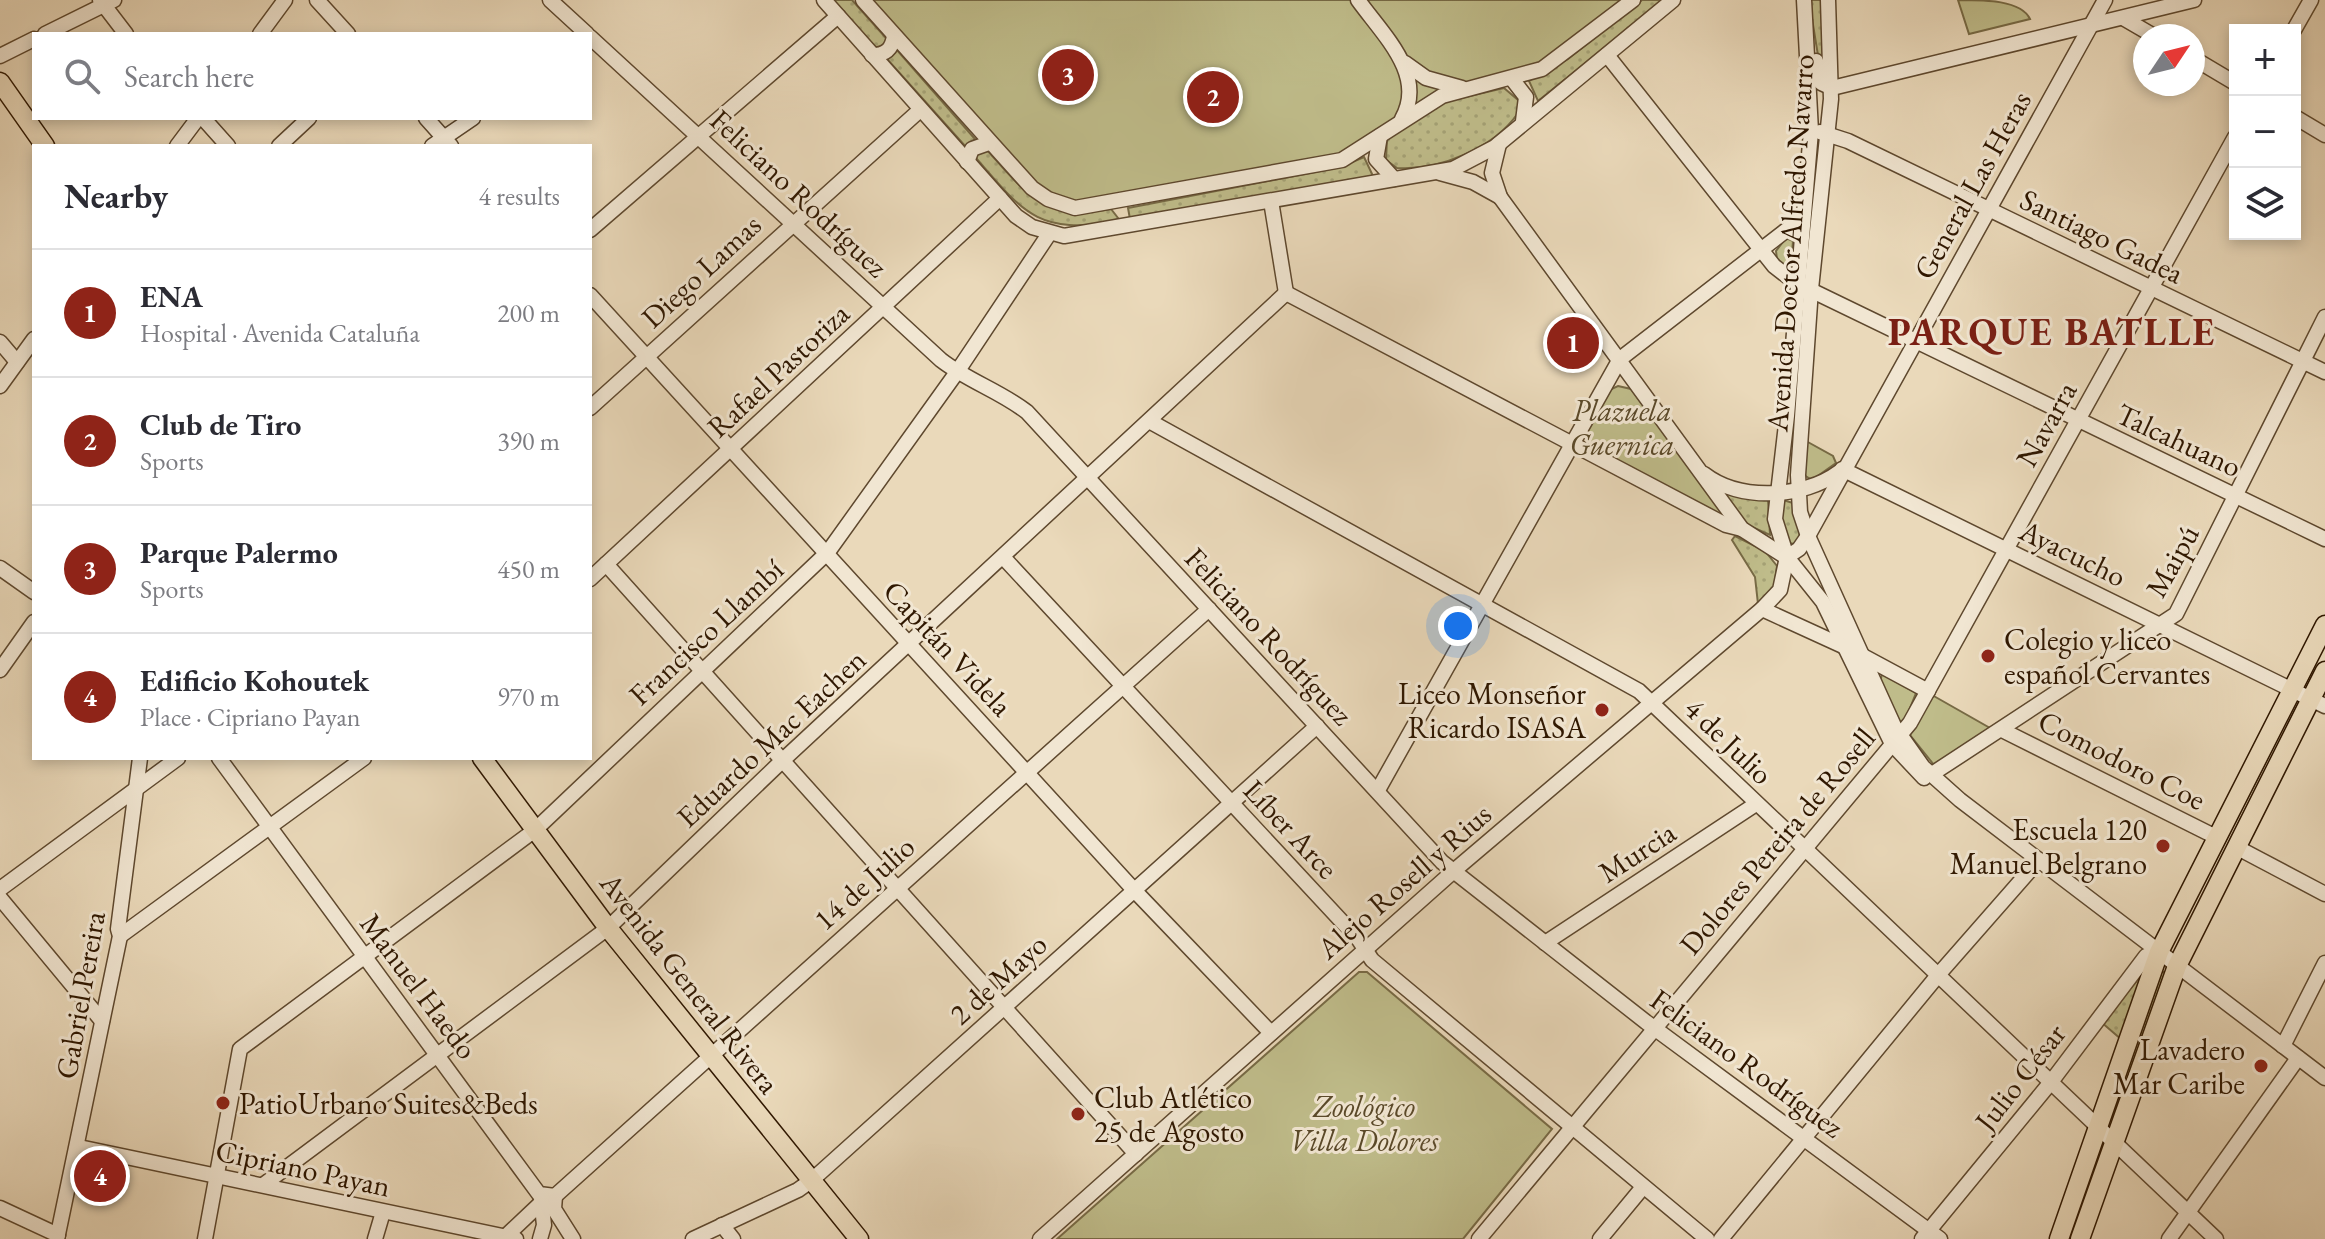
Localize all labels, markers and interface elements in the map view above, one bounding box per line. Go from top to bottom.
north arrow [2133,24,2205,96]
map controls [2229,24,2301,240]
button: + [2229,24,2301,96]
search box [32,32,592,120]
pin: 3 [1042,45,1094,105]
street label: Avenida Doctor Alfredo Navarro [1757,53,1823,434]
icon: search [60,54,104,98]
text: Search here [124,57,254,96]
pin: 2 [1187,67,1239,127]
street label: General Las Heras [1904,84,2040,286]
button: − [2229,96,2301,168]
street label: Feliciano Rodríguez [702,100,897,286]
button: layers [2229,168,2301,240]
text: Nearby [64,174,168,218]
text: 4 results [479,179,560,213]
street label: Santiago Gadea [2014,180,2190,292]
street label: Diego Lamas [633,206,769,336]
text: ENA [140,277,203,316]
street label: Rafael Pastoriza [699,294,857,446]
text: 1 [83,296,97,330]
text: 200 m [497,296,560,330]
district label: PARQUE BATLLE [1888,307,2216,356]
pin: 1 [1547,313,1599,373]
text: Hospital · Avenida Cataluña [140,316,420,350]
street label: Navarra [2007,374,2085,474]
park label: Plazuela Guernica [1569,391,1675,464]
street label: Talcahuano [2110,394,2248,486]
text: Club de Tiro [140,405,301,444]
text: 2 [83,424,97,458]
text: 390 m [497,424,560,458]
text: Sports [140,444,204,478]
street label: Ayacucho [2012,510,2133,595]
street label: Maipú [2136,518,2208,604]
text: Parque Palermo [140,533,338,572]
street label: Feliciano Rodríguez [1176,539,1362,734]
street label: Francisco Llambí [620,550,792,714]
text: 3 [83,552,97,586]
text: 450 m [497,552,560,586]
text: Sports [140,572,204,606]
street label: Capitán Videla [875,572,1021,724]
your location [1438,606,1478,646]
place label: Colegio y liceo español Cervantes [2004,620,2210,693]
street label: Eduardo Mac Eachen [668,640,874,836]
marker: Colegio y liceo español Cervantes [1979,647,1997,665]
text: Edificio Kohoutek [140,661,369,700]
place label: Liceo Monseñor Ricardo ISASA [1398,674,1586,747]
text: 4 [83,680,97,714]
text: 970 m [497,680,560,714]
street label: 4 de Julio [1676,689,1782,793]
text: Place · Cipriano Payan [140,700,361,734]
marker: Liceo Monseñor Ricardo ISASA [1593,701,1611,719]
street label: Comodoro Coe [2032,701,2212,819]
street label: Dolores Pereira de Rosell [1670,719,1884,963]
street label: Líber Arce [1235,771,1347,887]
street label: Alejo Rosell y Rius [1308,795,1499,968]
place label: Escuela 120 Manuel Belgrano [1950,810,2147,883]
street label: Murcia [1591,813,1683,891]
street label: 14 de Julio [805,827,923,939]
marker: Escuela 120 Manuel Belgrano [2154,837,2172,855]
street label: Avenida General Rivera [591,864,789,1101]
street label: Manuel Haedo [351,905,487,1067]
street label: Gabriel Pereira [46,908,114,1082]
street label: 2 de Mayo [941,925,1055,1033]
street label: Feliciano Rodríguez [1643,980,1852,1147]
street label: Julio César [1964,1015,2074,1141]
place label: Lavadero Mar Caribe [2113,1030,2245,1103]
marker: Lavadero Mar Caribe [2252,1057,2270,1075]
place label: Club Atlético 25 de Agosto [1094,1078,1252,1151]
place label: PatioUrbano Suites&Beds [239,1084,538,1123]
park label: Zoológico Villa Dolores [1290,1087,1439,1160]
marker: PatioUrbano Suites&Beds [214,1094,232,1112]
marker: Club Atlético 25 de Agosto [1069,1105,1087,1123]
street label: Cipriano Payan [212,1130,394,1206]
pin: 4 [74,1146,126,1206]

